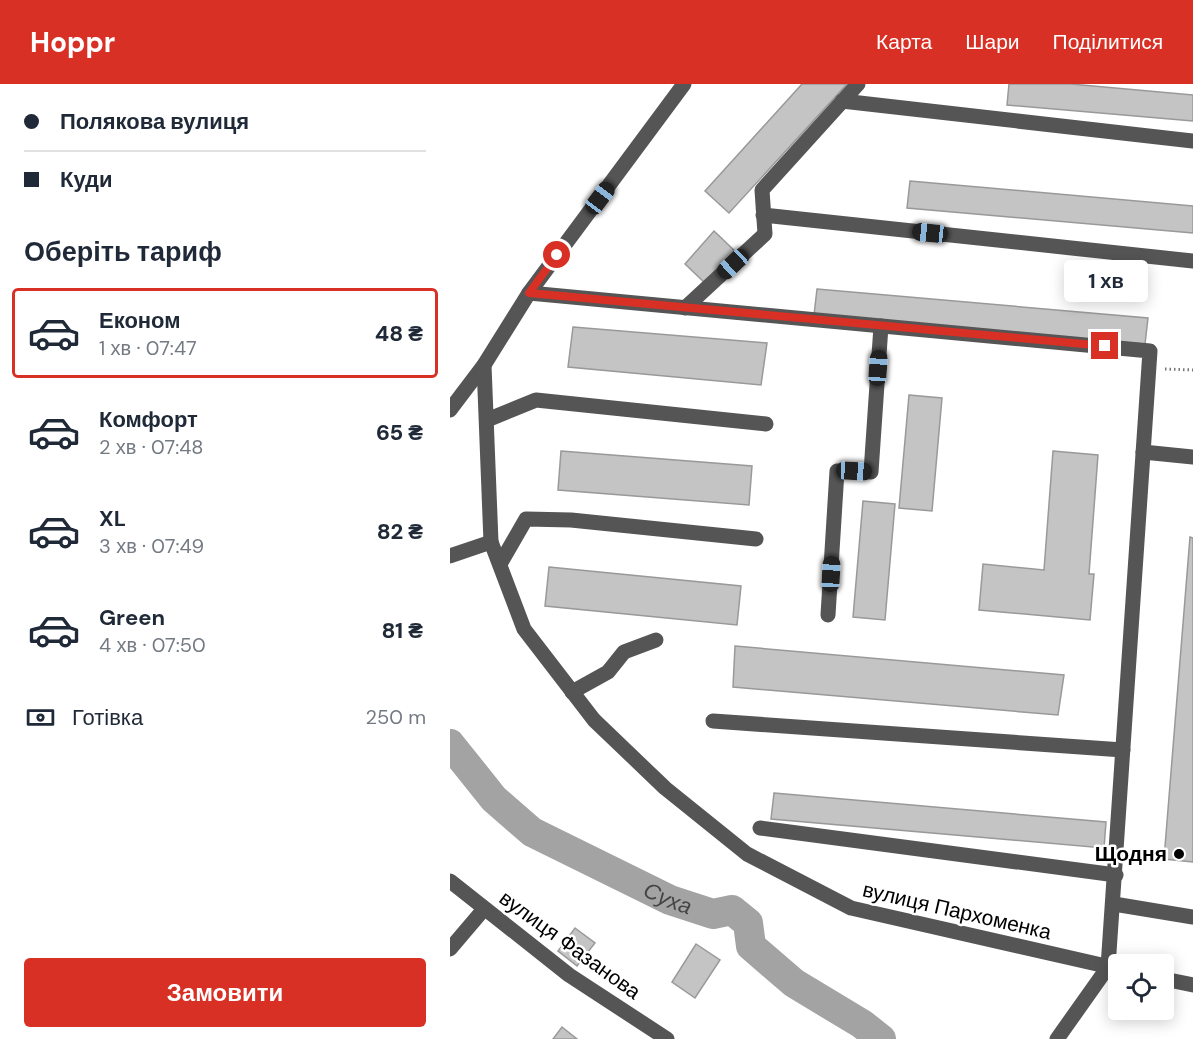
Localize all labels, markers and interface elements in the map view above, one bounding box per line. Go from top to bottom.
text: Hoppr [30,24,115,61]
text: Карта [876,28,932,56]
text: Шари [965,28,1020,56]
text: Поділитися [1053,28,1163,56]
text: Полякова вулиця [60,107,249,136]
text: Куди [60,165,113,194]
car [582,178,618,218]
car [911,222,949,244]
text: Оберіть тариф [24,234,222,269]
route start [543,241,570,268]
car [714,245,752,283]
callout: 1 хв [1063,259,1147,301]
text: 1 хв [1088,268,1124,294]
icon: car [27,306,81,360]
text: Економ [99,306,181,335]
text: 48 ₴ [375,319,423,348]
route end [1091,332,1118,359]
text: 1 хв · 07:47 [99,335,197,361]
car [868,349,888,387]
icon: car [27,405,81,459]
text: Комфорт [99,405,198,434]
text: 65 ₴ [376,418,423,447]
text: 2 хв · 07:48 [99,434,204,460]
car [836,461,872,481]
icon: car [27,504,81,558]
text: XL [99,504,126,533]
text: 82 ₴ [377,517,423,546]
text: 3 хв · 07:49 [99,533,204,559]
car [821,556,841,592]
icon: car [27,603,81,657]
text: Green [99,603,165,632]
text: 81 ₴ [382,616,423,645]
text: 4 хв · 07:50 [99,632,206,658]
icon: cash [24,701,57,734]
text: Готівка [72,703,143,732]
text: 250 m [365,704,426,730]
place label: Щодня [1095,840,1167,868]
marker: Щодня [1172,847,1186,861]
water label: Суха [639,875,696,921]
street label: вулиця Пархоменка [860,876,1054,946]
street label: вулиця Фазанова [494,884,647,1006]
map controls [1108,954,1174,1020]
button: locate [1108,954,1174,1020]
button: Замовити [24,958,426,1027]

